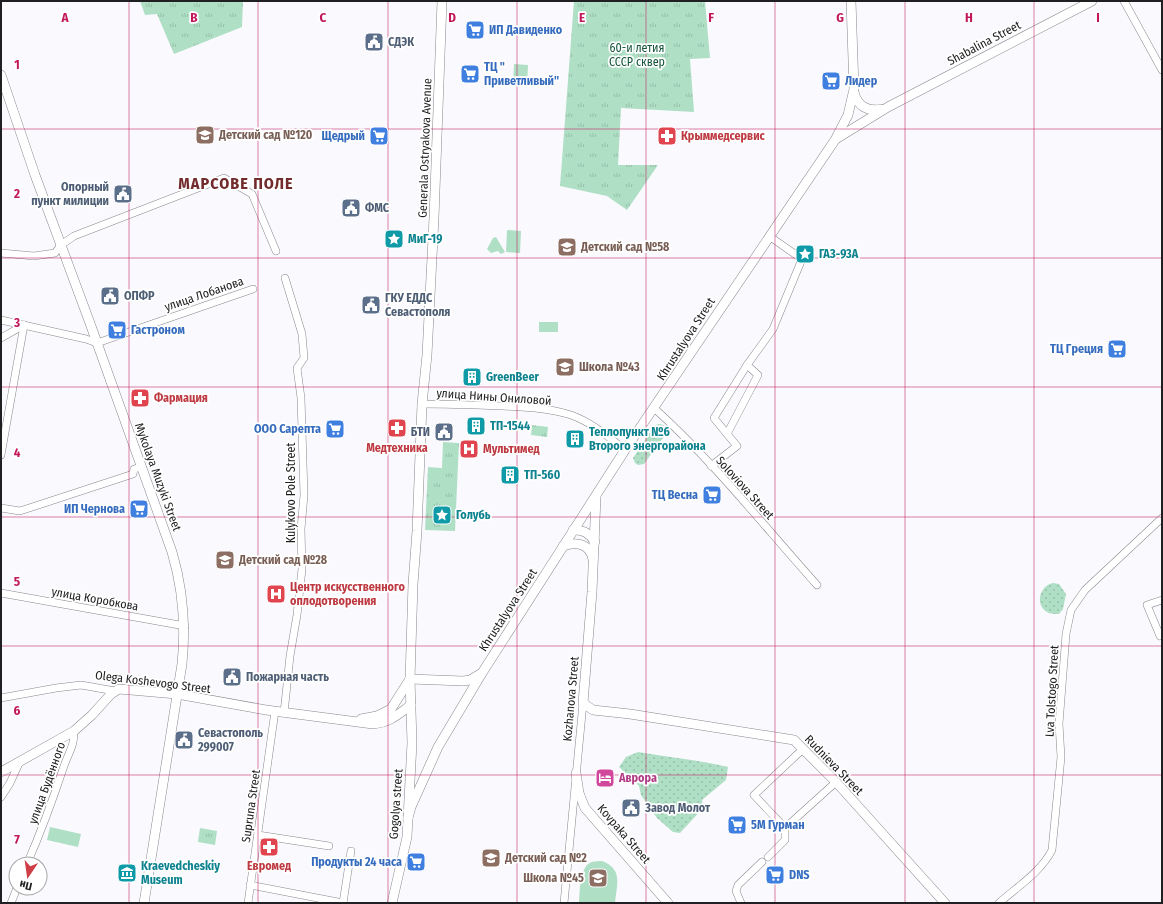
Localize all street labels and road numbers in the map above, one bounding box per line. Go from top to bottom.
street label: Shabalina Street [945,18,1023,68]
street label: Generala Ostryakova Avenue [416,78,434,218]
street label: улица Лобанова [163,274,246,314]
street label: Khrustalyova Street [654,295,718,383]
street label: улица Нины Ониловой [436,386,552,408]
street label: Mykolaya Muzyki Street [132,421,184,533]
street label: Kulykovo Pole Street [284,443,298,543]
street label: Soloviova Street [713,454,777,522]
street label: Khrustalyova Street [476,566,540,654]
street label: улица Коробкова [50,584,140,614]
street label: Lva Tolstogo Street [1043,645,1061,737]
street label: Kozhanova Street [560,656,582,742]
street label: Olega Koshevogo Street [94,668,212,696]
street label: Rudnieva Street [802,732,866,798]
street label: улица Будённого [26,740,68,826]
street label: Gogolya street [387,768,405,840]
street label: Supruna Street [239,769,263,843]
street label: Kovpaka Street [595,802,653,866]

